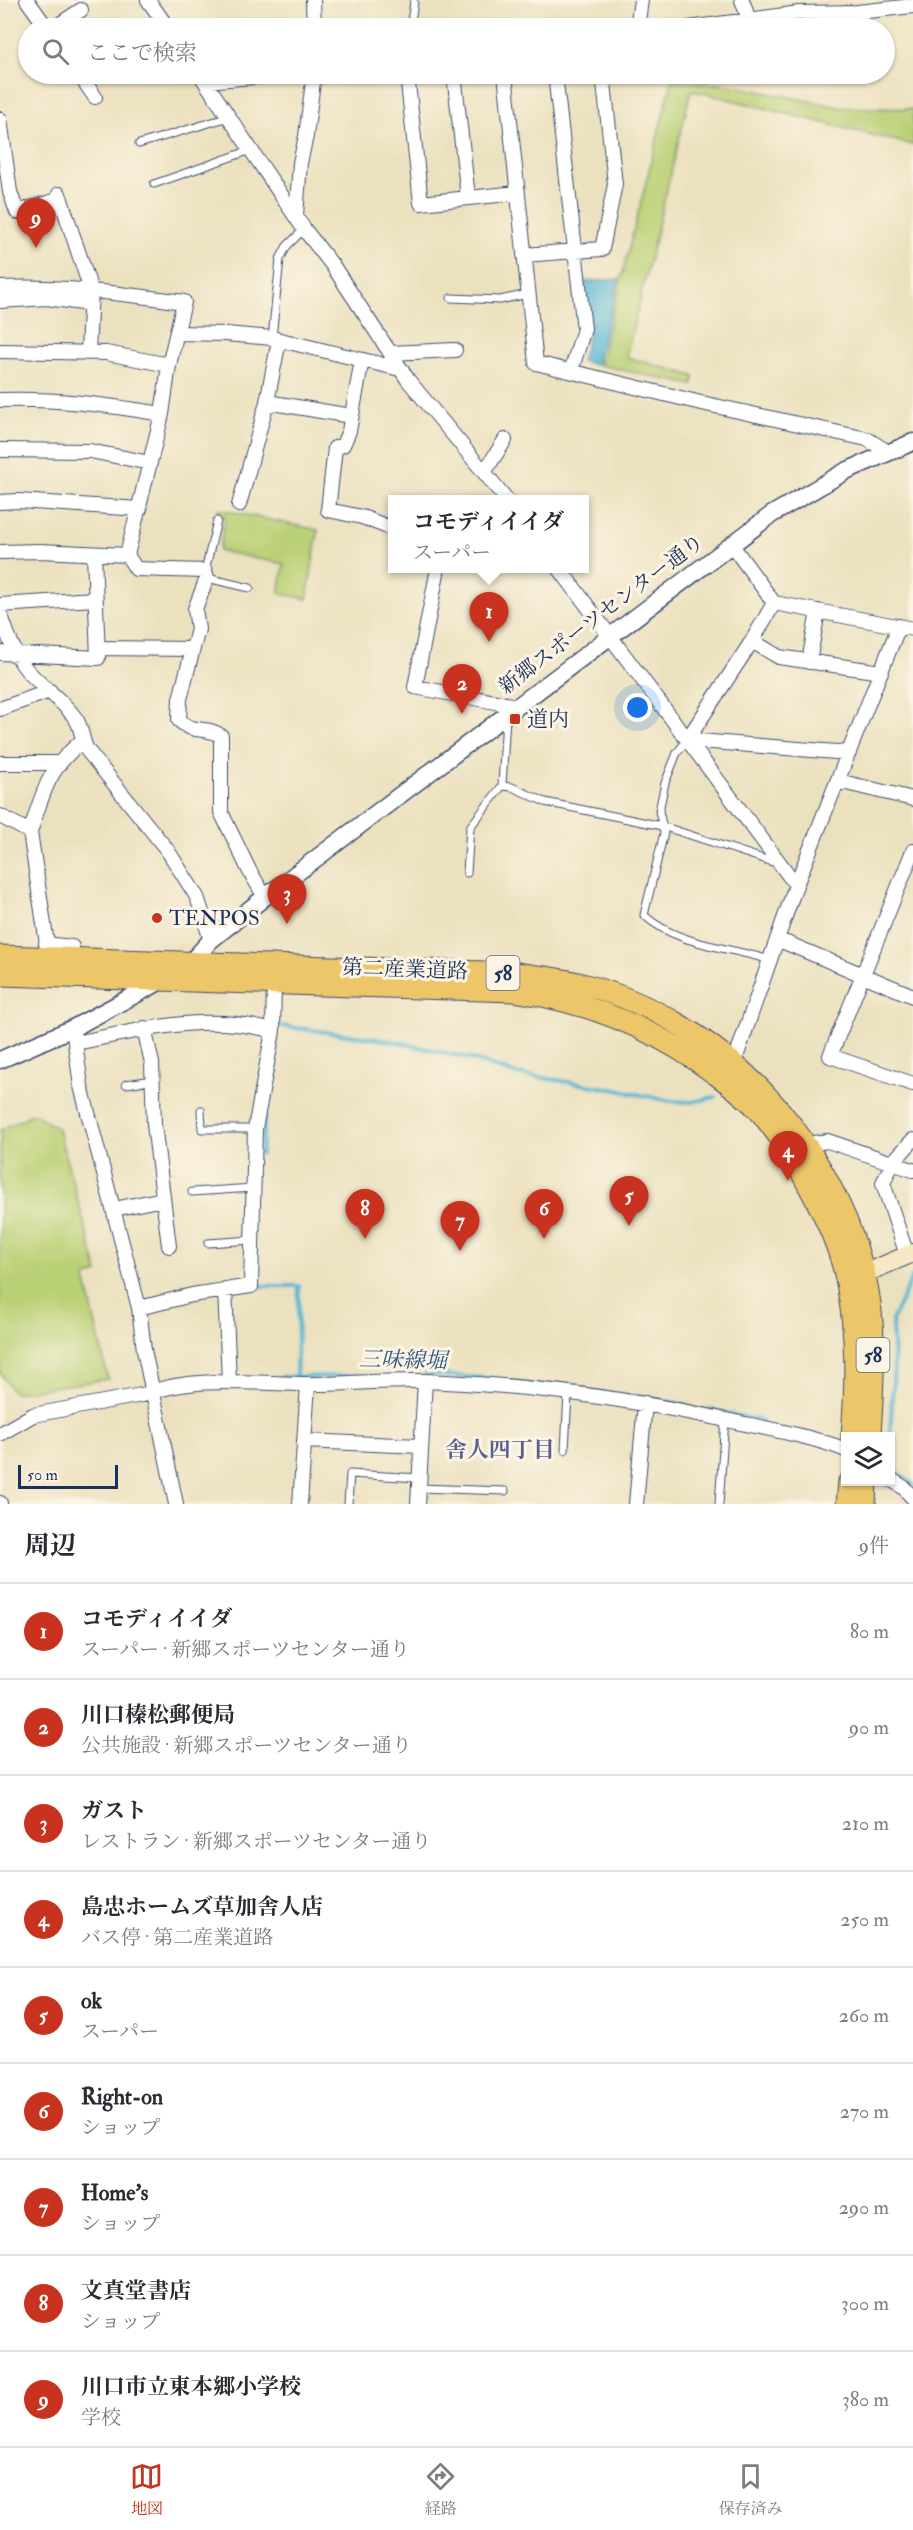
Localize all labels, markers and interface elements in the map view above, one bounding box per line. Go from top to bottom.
search box [18,18,895,84]
icon: search [39,35,72,68]
text: ここで検索 [87,39,197,67]
pin: 9 [16,198,56,248]
popup [388,495,589,573]
text: コモディイイダ [413,508,564,536]
street label: 新郷スポーツセンター通り [493,528,709,701]
text: スーパー [413,540,491,565]
pin: 1 [470,592,508,642]
pin: 2 [442,664,482,714]
your location [623,693,652,722]
place label: 道内 [527,706,569,733]
marker: 道内 [508,712,522,726]
pin: 3 [268,874,306,924]
place label: TENPOS [169,905,260,932]
marker: TENPOS [150,911,164,925]
street label: 第二産業道路 [342,954,468,985]
road number: 58 [486,956,520,990]
pin: 4 [768,1132,808,1181]
pin: 5 [610,1176,648,1226]
pin: 8 [346,1190,385,1239]
pin: 6 [524,1190,564,1239]
pin: 7 [440,1202,480,1251]
road number: 58 [856,1338,890,1372]
water label: 三味線堀 [359,1345,451,1375]
map controls [841,1432,895,1486]
button: layers [841,1432,895,1486]
district label: 舎人四丁目 [445,1436,555,1464]
scale bar [18,1462,118,1490]
text: 50 m [27,1465,58,1485]
text: 周辺 [24,1530,76,1562]
text: 9件 [859,1533,889,1558]
text: コモディイイダ [81,1605,232,1633]
text: 1 [40,1619,47,1644]
text: 80 m [850,1619,889,1644]
text: スーパー · 新郷スポーツセンター通り [81,1637,410,1662]
text: 川口榛松郵便局 [81,1701,235,1729]
text: 2 [38,1715,49,1740]
text: 90 m [849,1715,889,1740]
text: 公共施設 · 新郷スポーツセンター通り [81,1733,412,1758]
text: ガスト [81,1797,147,1825]
text: 3 [40,1811,47,1836]
text: 210 m [842,1811,889,1836]
text: レストラン · 新郷スポーツセンター通り [81,1829,431,1854]
text: 島忠ホームズ草加舎人店 [81,1893,323,1921]
text: 4 [38,1907,49,1932]
text: 250 m [840,1907,889,1932]
text: バス停 · 第二産業道路 [81,1925,273,1950]
text: ok [81,1987,102,2015]
text: 5 [39,2003,48,2028]
text: 260 m [839,2003,889,2028]
text: スーパー [81,2019,159,2044]
text: Right-on [81,2083,163,2111]
text: 6 [38,2099,49,2124]
text: 270 m [840,2099,889,2124]
text: ショップ [81,2115,161,2140]
text: Home's [81,2179,148,2207]
text: 7 [39,2195,48,2220]
text: 290 m [839,2195,889,2220]
text: ショップ [81,2211,161,2236]
text: 文真堂書店 [81,2277,191,2305]
text: 8 [39,2291,48,2316]
text: 300 m [841,2291,889,2316]
text: ショップ [81,2309,161,2334]
text: 川口市立東本郷小学校 [81,2373,301,2401]
text: 9 [38,2387,49,2412]
text: 380 m [842,2387,889,2412]
text: 学校 [81,2405,121,2430]
tab: 地図 [130,2460,163,2519]
tab: 経路 [424,2460,457,2519]
tab: 保存済み [718,2460,782,2519]

